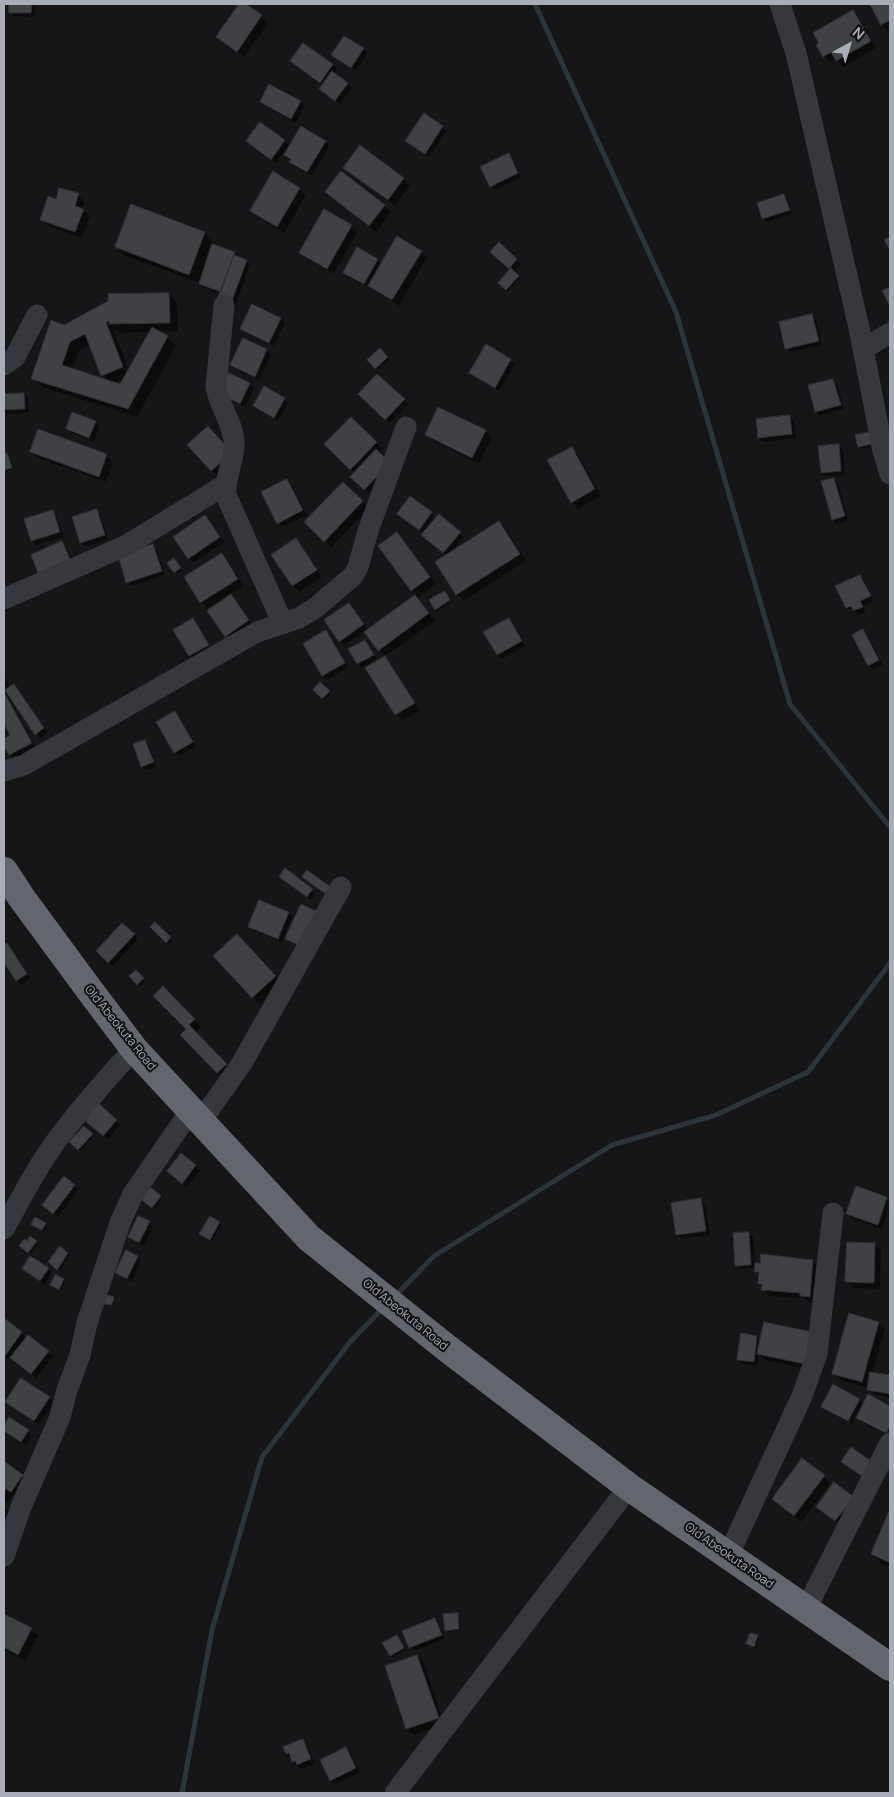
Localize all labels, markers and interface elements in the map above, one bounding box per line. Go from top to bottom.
north arrow [824,20,874,70]
text: N [849,22,869,44]
street label: Old Abeokuta Road [81,983,159,1073]
street label: Old Abeokuta Road [360,1276,450,1354]
street label: Old Abeokuta Road [682,1520,776,1592]

